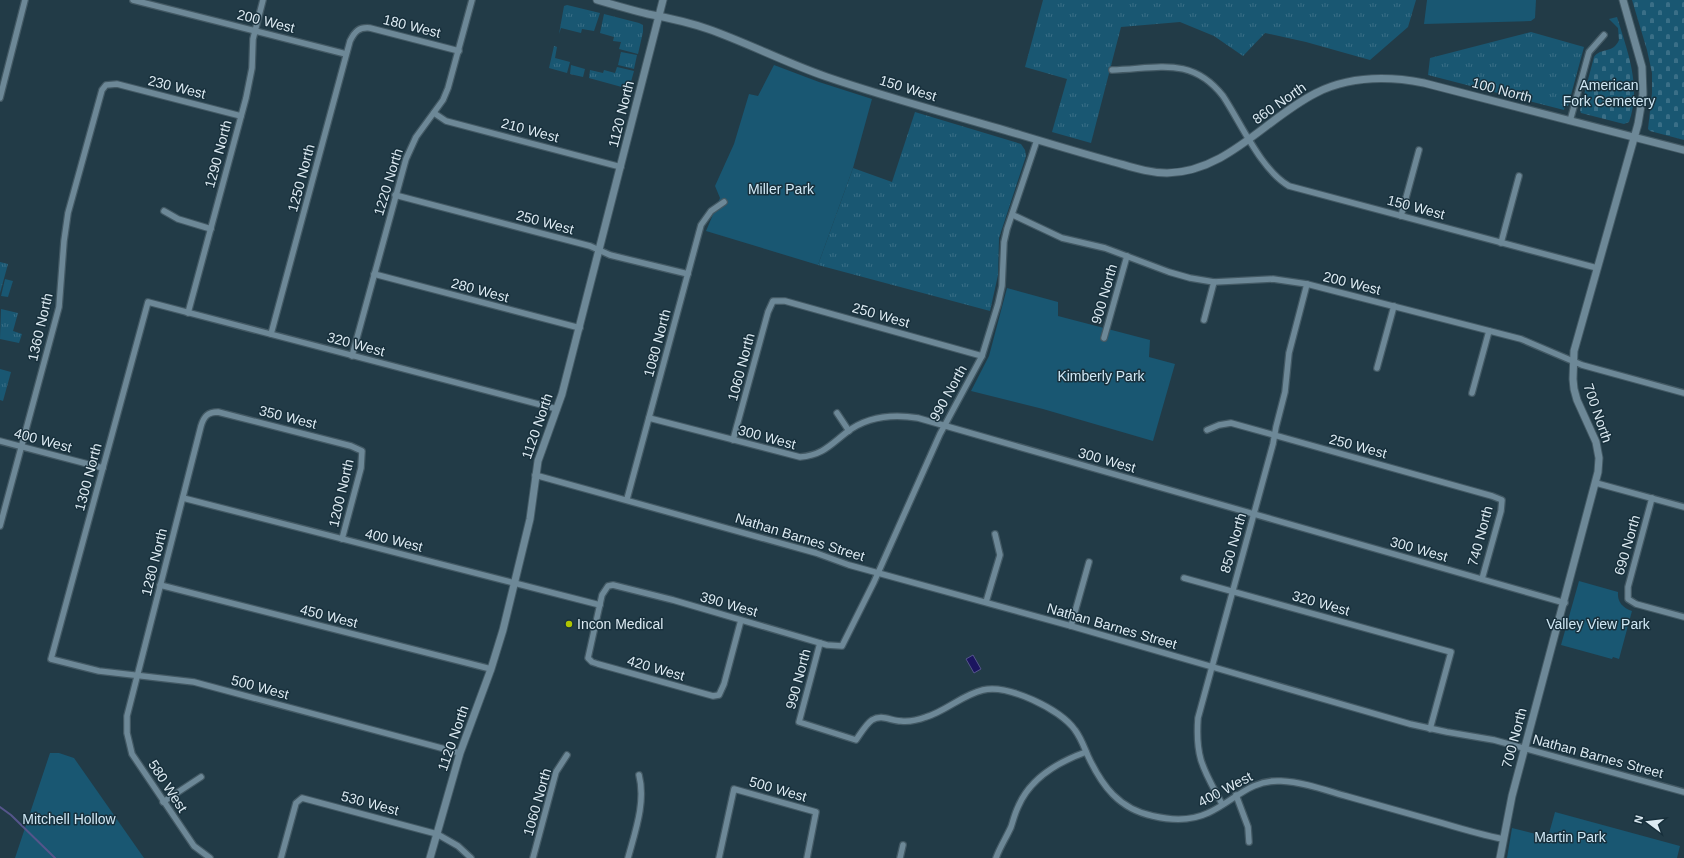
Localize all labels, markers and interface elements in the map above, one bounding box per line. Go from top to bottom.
street label: 200 West [235,6,297,36]
street label: 180 West [381,11,443,41]
street label: 230 West [146,72,208,102]
street label: 150 West [878,72,939,104]
street label: 100 North [1470,74,1534,106]
park label: American Fork Cemetery [1563,77,1655,109]
street label: 1120 North [605,79,637,149]
street label: 860 North [1249,79,1309,127]
street label: 210 West [499,115,561,145]
street label: 1290 North [201,118,235,190]
street label: 1250 North [284,142,318,214]
street label: 1220 North [370,147,406,217]
park label: Miller Park [748,181,815,197]
street label: 150 West [1385,192,1447,222]
street label: 250 West [514,207,576,237]
street label: 900 North [1088,262,1120,326]
street label: 200 West [1321,268,1383,298]
street label: 280 West [449,275,511,305]
street label: 1360 North [24,291,56,363]
street label: 250 West [850,299,912,331]
street label: 1080 North [640,307,674,379]
street label: 320 West [325,329,387,359]
street label: 1060 North [724,331,758,403]
street label: 990 North [926,362,970,424]
park label: Kimberly Park [1057,368,1146,384]
street label: 700 North [1580,381,1616,445]
street label: 1120 North [518,391,556,461]
street label: 350 West [257,402,319,432]
street label: 300 West [736,422,798,452]
street label: 400 West [12,425,74,455]
street label: 250 West [1327,431,1389,461]
street label: 1300 North [71,441,105,513]
street label: 300 West [1076,444,1138,476]
street label: 1200 North [325,457,357,529]
street label: 740 North [1464,504,1496,568]
street label: Nathan Barnes Street [733,510,867,564]
street label: 850 North [1217,511,1249,575]
street label: 690 North [1611,513,1643,577]
street label: 400 West [363,525,425,555]
street label: 1280 North [138,526,170,598]
street label: 300 West [1388,533,1450,565]
street label: 320 West [1290,587,1352,619]
street label: 390 West [698,588,760,620]
street label: Nathan Barnes Street [1045,600,1179,652]
street label: 450 West [298,601,360,631]
place label: Incon Medical [577,616,663,632]
park label: Valley View Park [1546,616,1651,632]
marker: Incon Medical [564,619,574,629]
street label: 990 North [782,647,814,711]
street label: 420 West [625,652,687,684]
street label: 500 West [229,672,291,702]
street label: 1120 North [434,703,472,773]
street label: 700 North [1498,706,1530,770]
street label: Nathan Barnes Street [1531,731,1665,781]
street label: 580 West [145,757,191,815]
street label: 1060 North [520,766,554,838]
street label: 400 West [1195,768,1255,810]
street label: 500 West [747,773,809,805]
street label: 530 West [339,788,401,818]
north arrow [1628,802,1668,842]
park label: Mitchell Hollow [22,811,117,827]
text: N [1632,814,1645,825]
park label: Martin Park [1534,829,1607,845]

